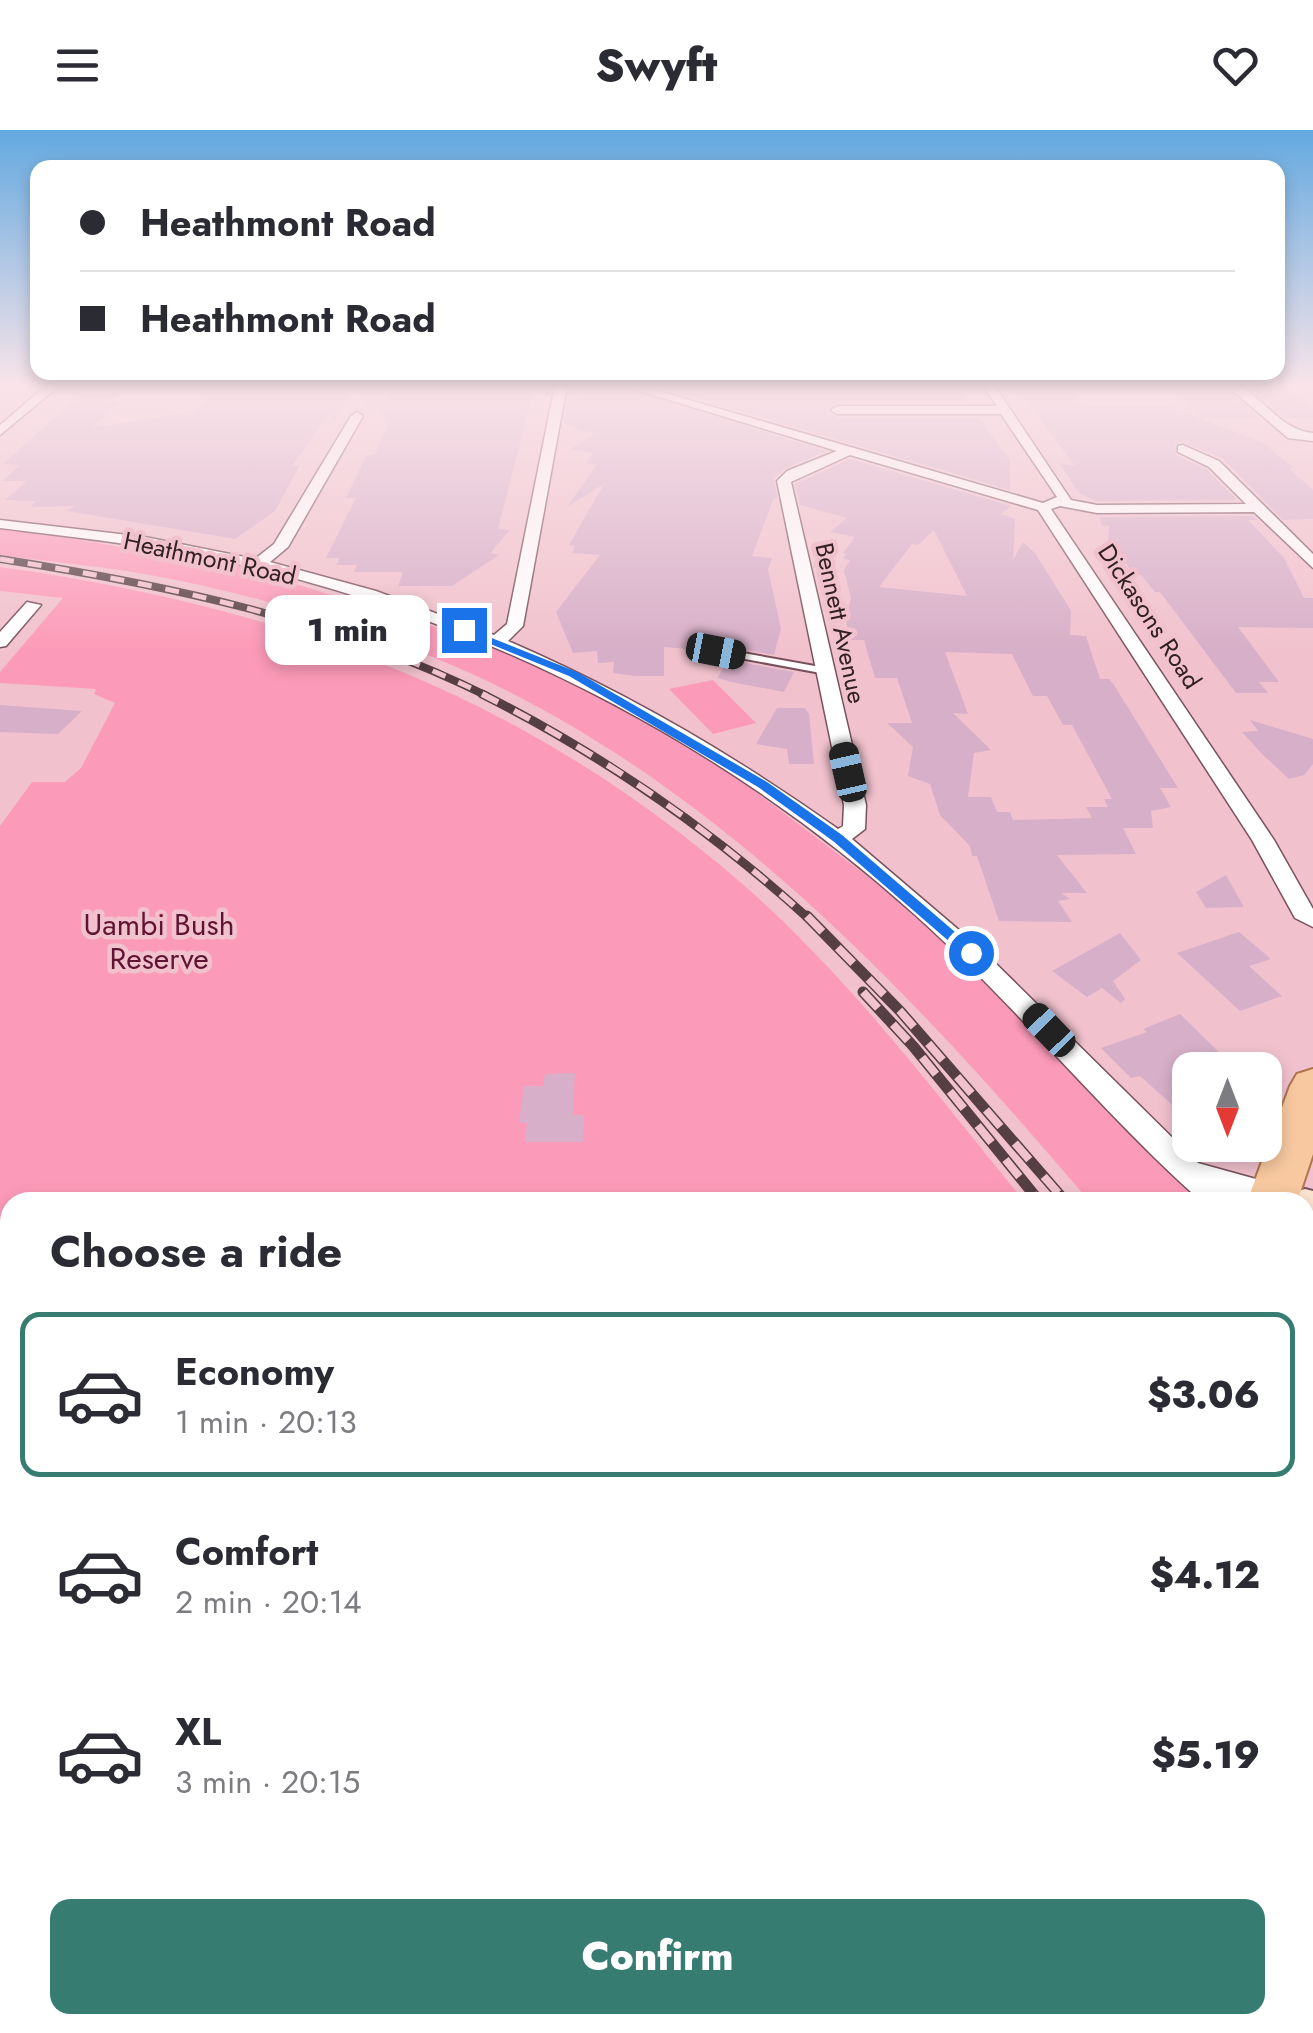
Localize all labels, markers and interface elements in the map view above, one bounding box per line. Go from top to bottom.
text: Swyft [596,33,717,98]
icon: menu [50,38,105,93]
icon: heart [1208,38,1263,93]
text: Heathmont Road [140,195,436,250]
text: Heathmont Road [140,291,436,346]
street label: Heathmont Road [120,522,300,594]
street label: Dickasons Road [1089,536,1211,696]
street label: Bennett Avenue [806,539,876,707]
callout: 1 min [264,595,429,665]
text: 1 min [307,607,388,653]
route end [442,608,487,653]
car [684,631,748,671]
car [827,739,869,805]
park label: Uambi Bush Reserve [84,903,234,980]
route start [949,931,994,976]
car [1017,998,1081,1062]
north arrow [1172,1052,1282,1162]
map controls [1172,1052,1282,1162]
text: Choose a ride [50,1219,342,1284]
text: Economy [175,1344,334,1399]
icon: car [55,1350,145,1440]
text: $3.06 [1147,1367,1260,1422]
text: 1 min · 20:13 [175,1399,357,1445]
text: Comfort [175,1524,318,1579]
icon: car [55,1530,145,1620]
text: $4.12 [1150,1547,1260,1602]
text: 2 min · 20:14 [175,1579,362,1625]
text: XL [175,1704,221,1759]
icon: car [55,1710,145,1800]
text: $5.19 [1151,1727,1260,1782]
text: 3 min · 20:15 [175,1759,360,1805]
button: Confirm [50,1899,1265,2014]

